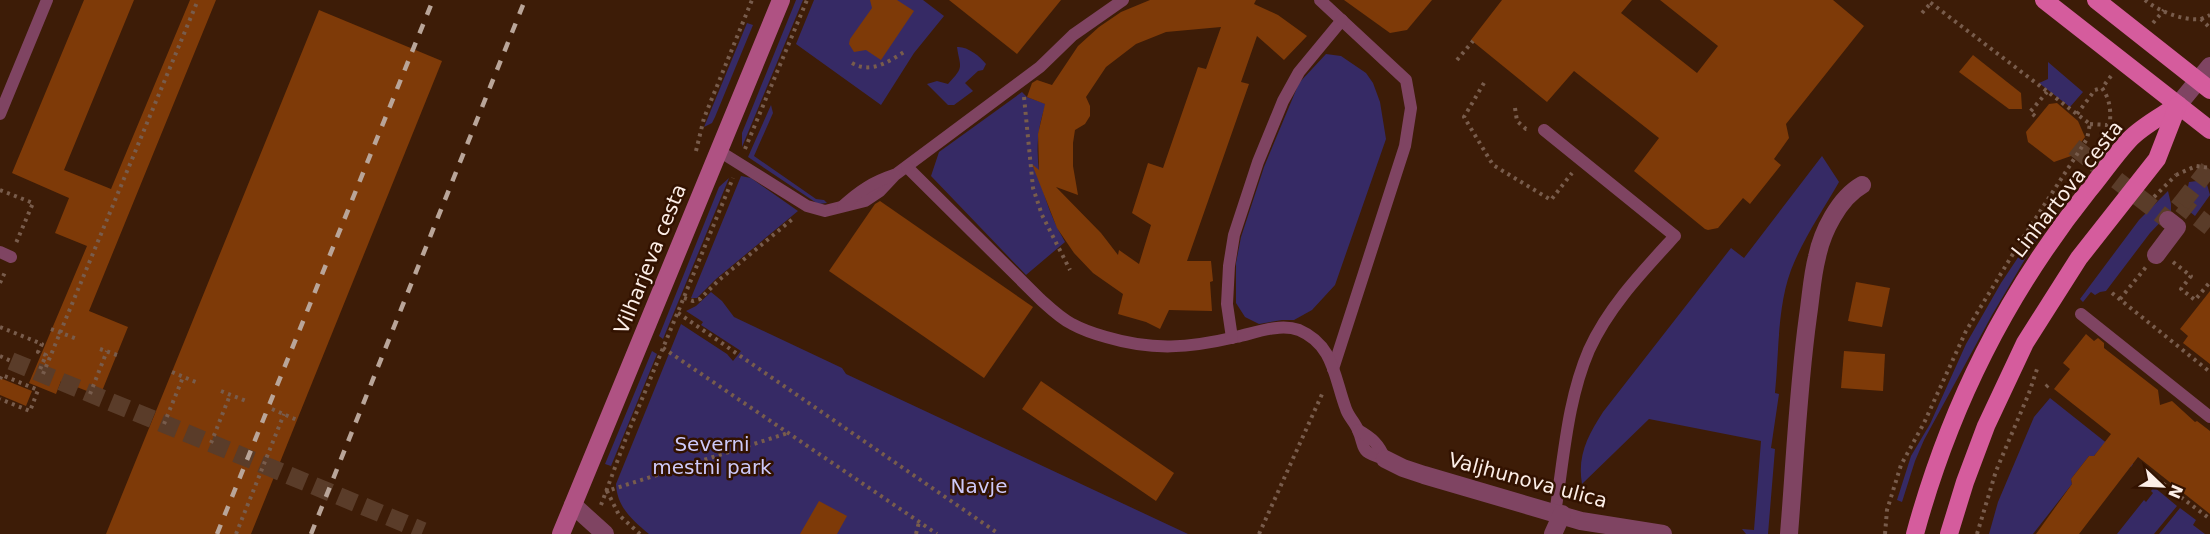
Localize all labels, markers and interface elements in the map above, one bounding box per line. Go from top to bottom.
street label: Linhartova cesta [2006,116,2128,262]
street label: Vilharjeva cesta [609,180,691,338]
park label: Severni mestni park [652,432,772,479]
street label: Valjhunova ulica [1446,447,1610,513]
north arrow [2132,456,2192,516]
park label: Navje [951,474,1007,498]
text: N [2164,482,2187,502]

